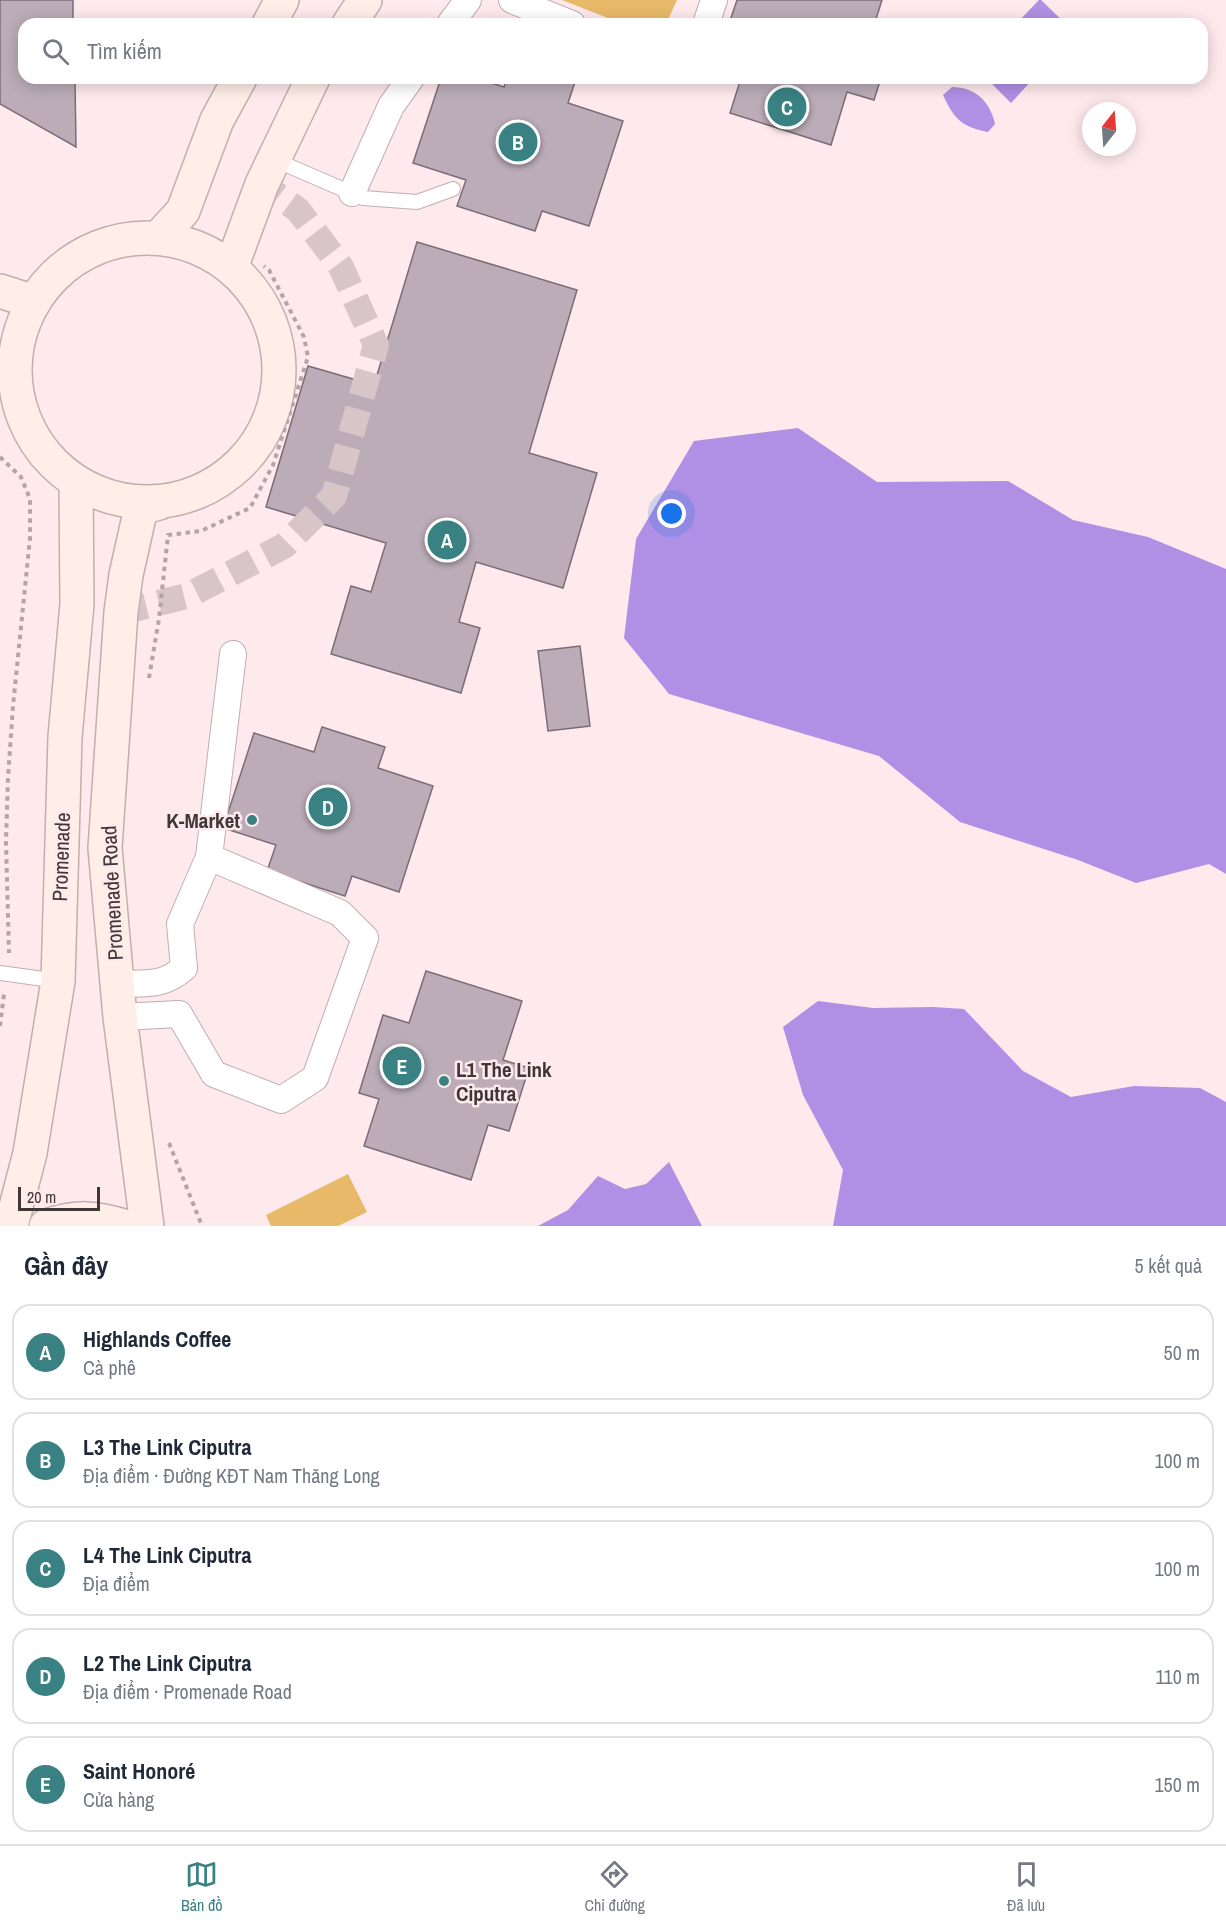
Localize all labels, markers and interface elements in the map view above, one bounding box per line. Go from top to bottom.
search box [18,18,1208,84]
icon: search [39,35,72,68]
text: Tìm kiếm [87,36,162,66]
pin: C [768,84,806,130]
north arrow [1082,102,1136,156]
pin: B [498,120,538,164]
your location [657,499,686,528]
pin: A [428,518,466,562]
pin: D [308,784,348,830]
place label: K-Market [166,806,240,835]
street label: Promenade [45,812,77,902]
marker: K-Market [245,813,259,827]
street label: Promenade Road [94,825,130,961]
pin: E [382,1044,422,1088]
place label: L1 The Link Ciputra [456,1055,552,1108]
marker: L1 The Link Ciputra [437,1074,451,1088]
scale bar [18,1184,100,1212]
text: 20 m [27,1186,56,1208]
text: Gần đây [24,1248,108,1283]
text: 5 kết quả [1135,1252,1202,1279]
text: Highlands Coffee [83,1324,231,1354]
text: A [40,1339,51,1366]
text: 50 m [1164,1339,1200,1366]
text: Cà phê [83,1354,136,1381]
text: L3 The Link Ciputra [83,1432,251,1462]
text: B [40,1447,51,1474]
text: 100 m [1154,1447,1200,1474]
text: Địa điểm · Đường KĐT Nam Thăng Long [83,1462,380,1489]
text: L4 The Link Ciputra [83,1540,251,1570]
text: C [40,1555,51,1582]
text: 100 m [1154,1555,1200,1582]
text: Địa điểm [83,1570,150,1597]
text: L2 The Link Ciputra [83,1648,251,1678]
text: D [40,1663,51,1690]
text: 110 m [1156,1663,1200,1690]
text: Địa điểm · Promenade Road [83,1678,292,1705]
text: Saint Honoré [83,1756,195,1786]
text: E [40,1771,51,1798]
text: 150 m [1154,1771,1200,1798]
text: Cửa hàng [83,1786,154,1813]
tab: Bản đồ [181,1858,223,1916]
tab: Chỉ đường [585,1858,645,1916]
tab: Đã lưu [1007,1858,1045,1916]

